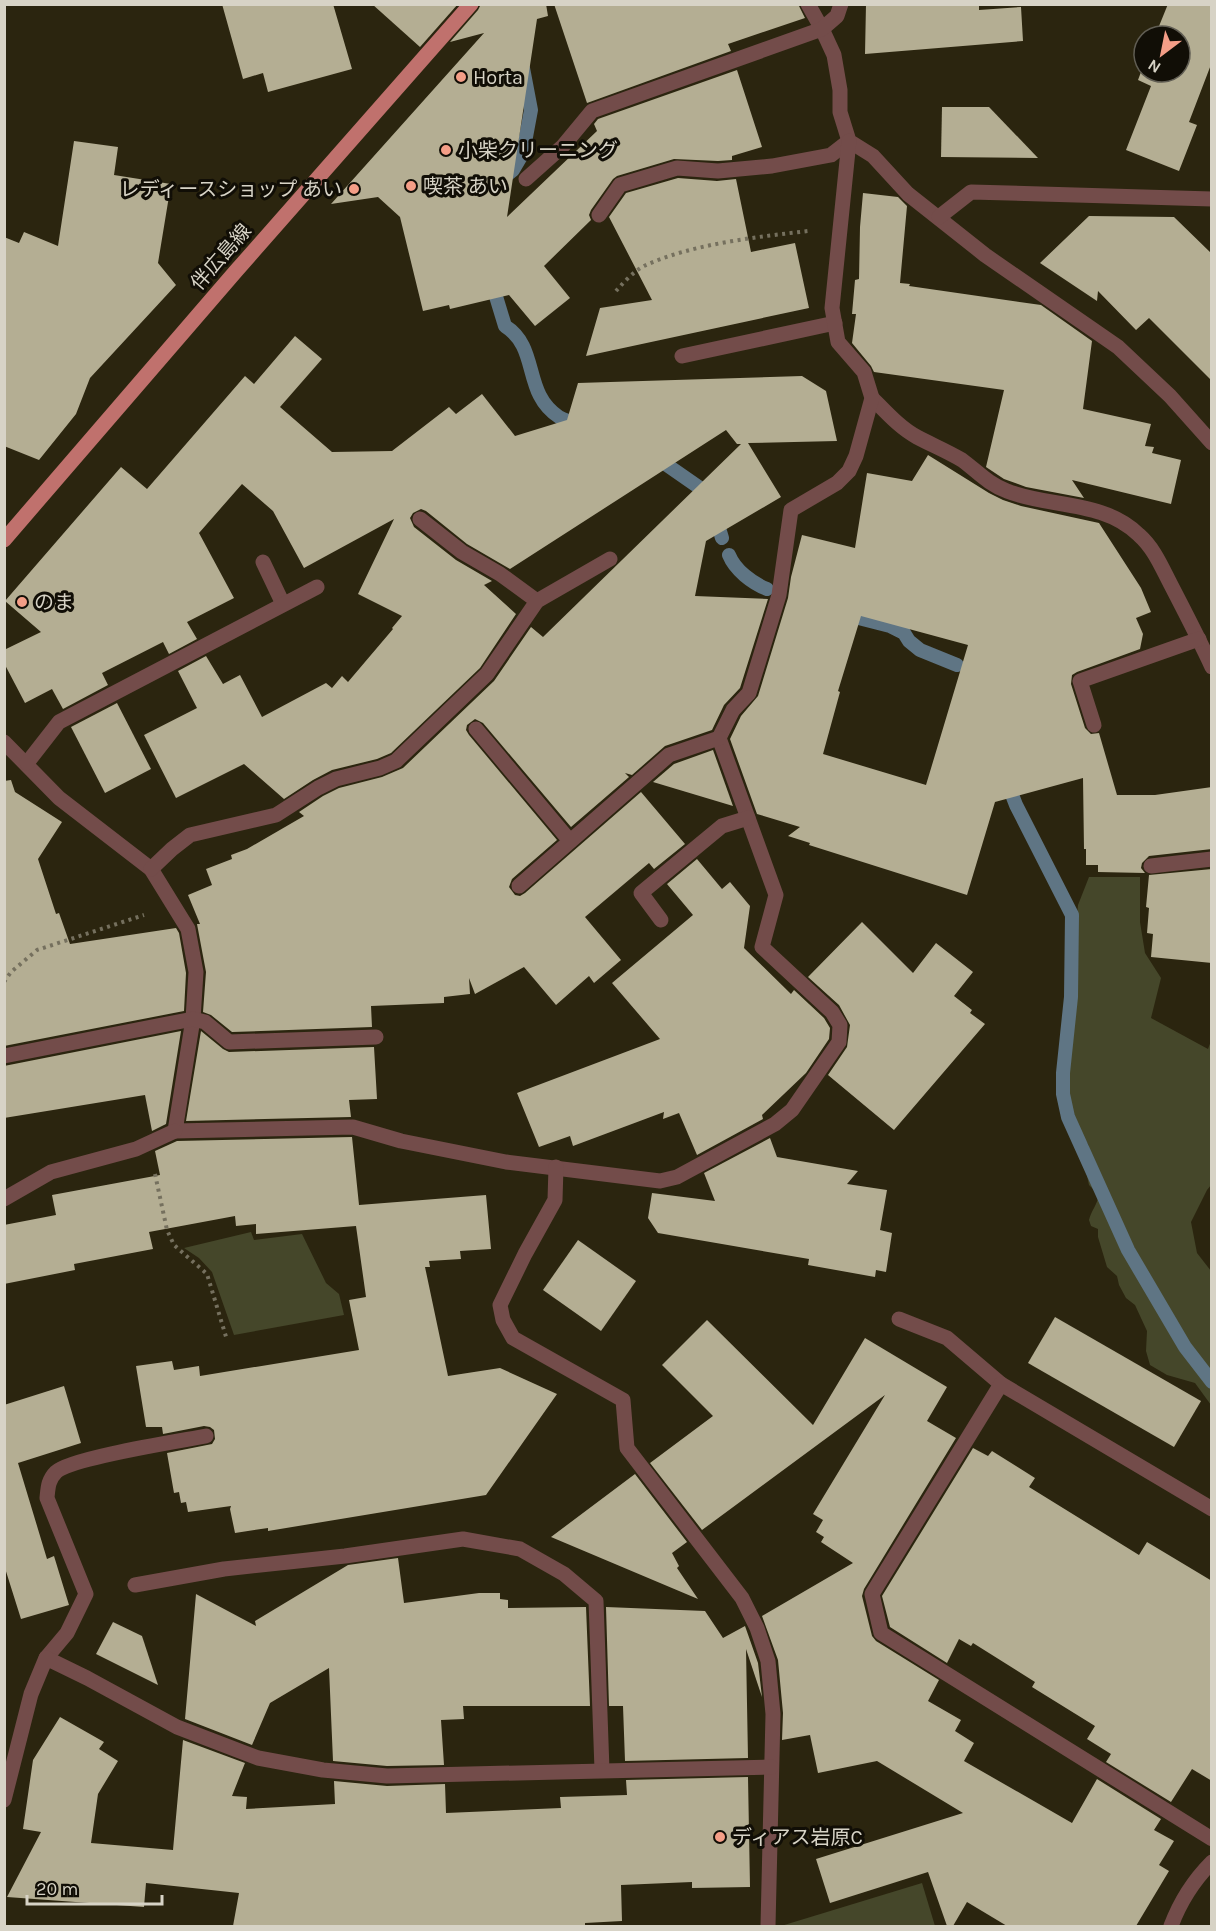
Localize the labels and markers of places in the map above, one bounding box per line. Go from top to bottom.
place label: Horta [473,66,523,89]
marker: Horta [454,70,468,84]
place label: 小柴クリーニング [458,139,618,162]
marker: 小柴クリーニング [439,143,453,157]
place label: 喫茶 あい [423,175,508,198]
place label: レディースショップ あい [120,178,342,201]
marker: 喫茶 あい [404,179,418,193]
marker: レディースショップ あい [347,182,361,196]
place label: のま [34,591,74,614]
marker: のま [15,595,29,609]
place label: ディアス岩原C [732,1826,863,1849]
marker: ディアス岩原C [713,1830,727,1844]

